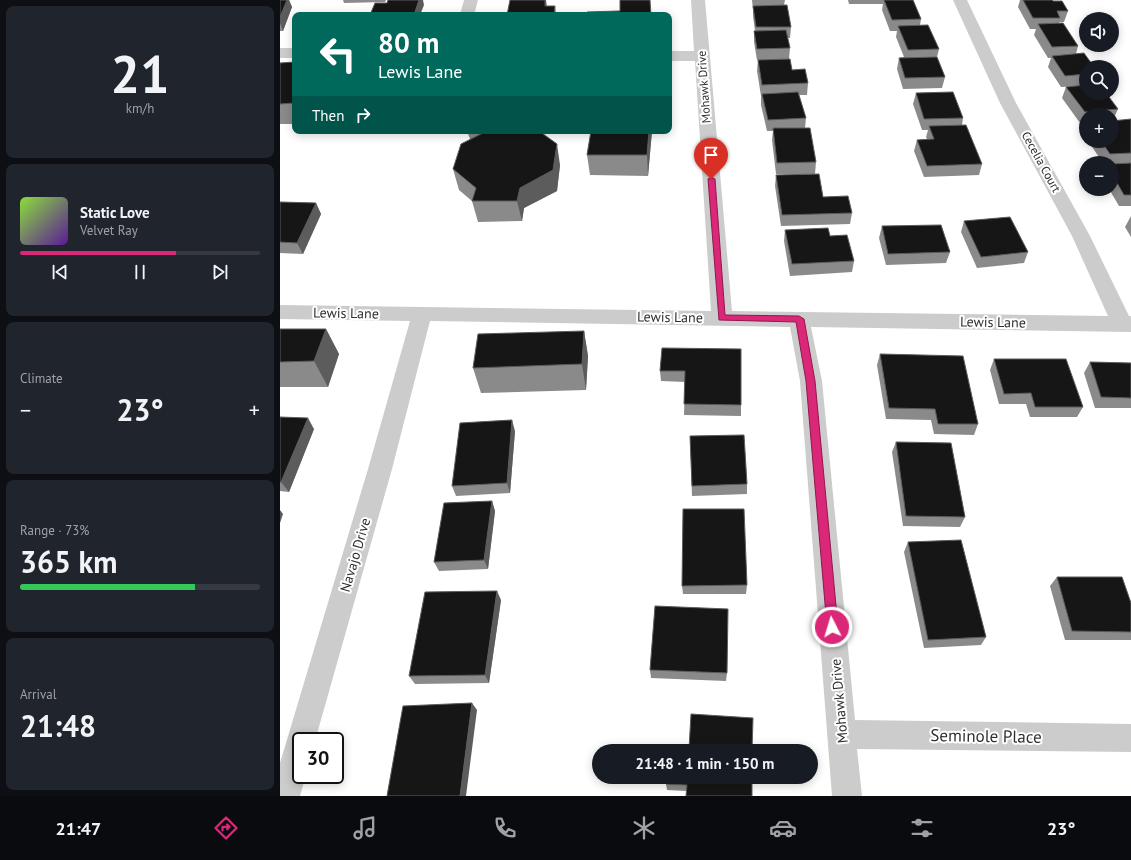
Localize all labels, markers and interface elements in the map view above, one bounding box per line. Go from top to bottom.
map controls [1079,12,1119,196]
button: sound [1079,12,1119,52]
text: 80 m [378,24,439,61]
icon: left [312,28,364,80]
text: 21 [111,40,169,107]
street label: Mohawk Drive [693,50,714,124]
text: Lewis Lane [378,60,463,83]
button: search [1079,60,1119,100]
text: km/h [126,100,154,117]
icon: right [352,104,374,126]
text: Then [312,106,344,125]
button: + [1079,108,1119,148]
street label: Cecelia Court [1019,129,1064,195]
pin [694,138,728,179]
icon: arrive [700,144,722,166]
button: − [1079,156,1119,196]
text: Static Love [80,203,150,222]
text: Velvet Ray [80,222,138,239]
icon: previous [49,261,71,283]
icon: pause [129,261,151,283]
icon: next [209,261,231,283]
street label: Lewis Lane [313,303,379,323]
street label: Lewis Lane [637,307,703,327]
street label: Lewis Lane [960,312,1026,332]
text: Climate [20,370,63,387]
text: 23° [116,390,164,429]
text: − [20,396,31,424]
text: + [249,396,260,424]
street label: Navajo Drive [336,516,374,594]
text: Range · 73% [20,522,89,539]
text: 365 km [20,542,118,581]
position arrow [811,606,853,648]
street label: Mohawk Drive [826,658,852,744]
text: Arrival [20,686,56,703]
text: 21:48 [20,706,96,745]
street label: Seminole Place [930,724,1042,748]
speed limit sign: 30 [292,732,344,784]
text: 21:48 · 1 min · 150 m [636,754,774,773]
icon: directions [212,814,240,842]
icon: music [351,814,379,842]
icon: phone [491,814,519,842]
icon: climate [630,814,658,842]
icon: car [769,814,797,842]
icon: filters [908,814,936,842]
text: 21:47 [56,817,101,840]
text: 23° [1047,817,1075,840]

